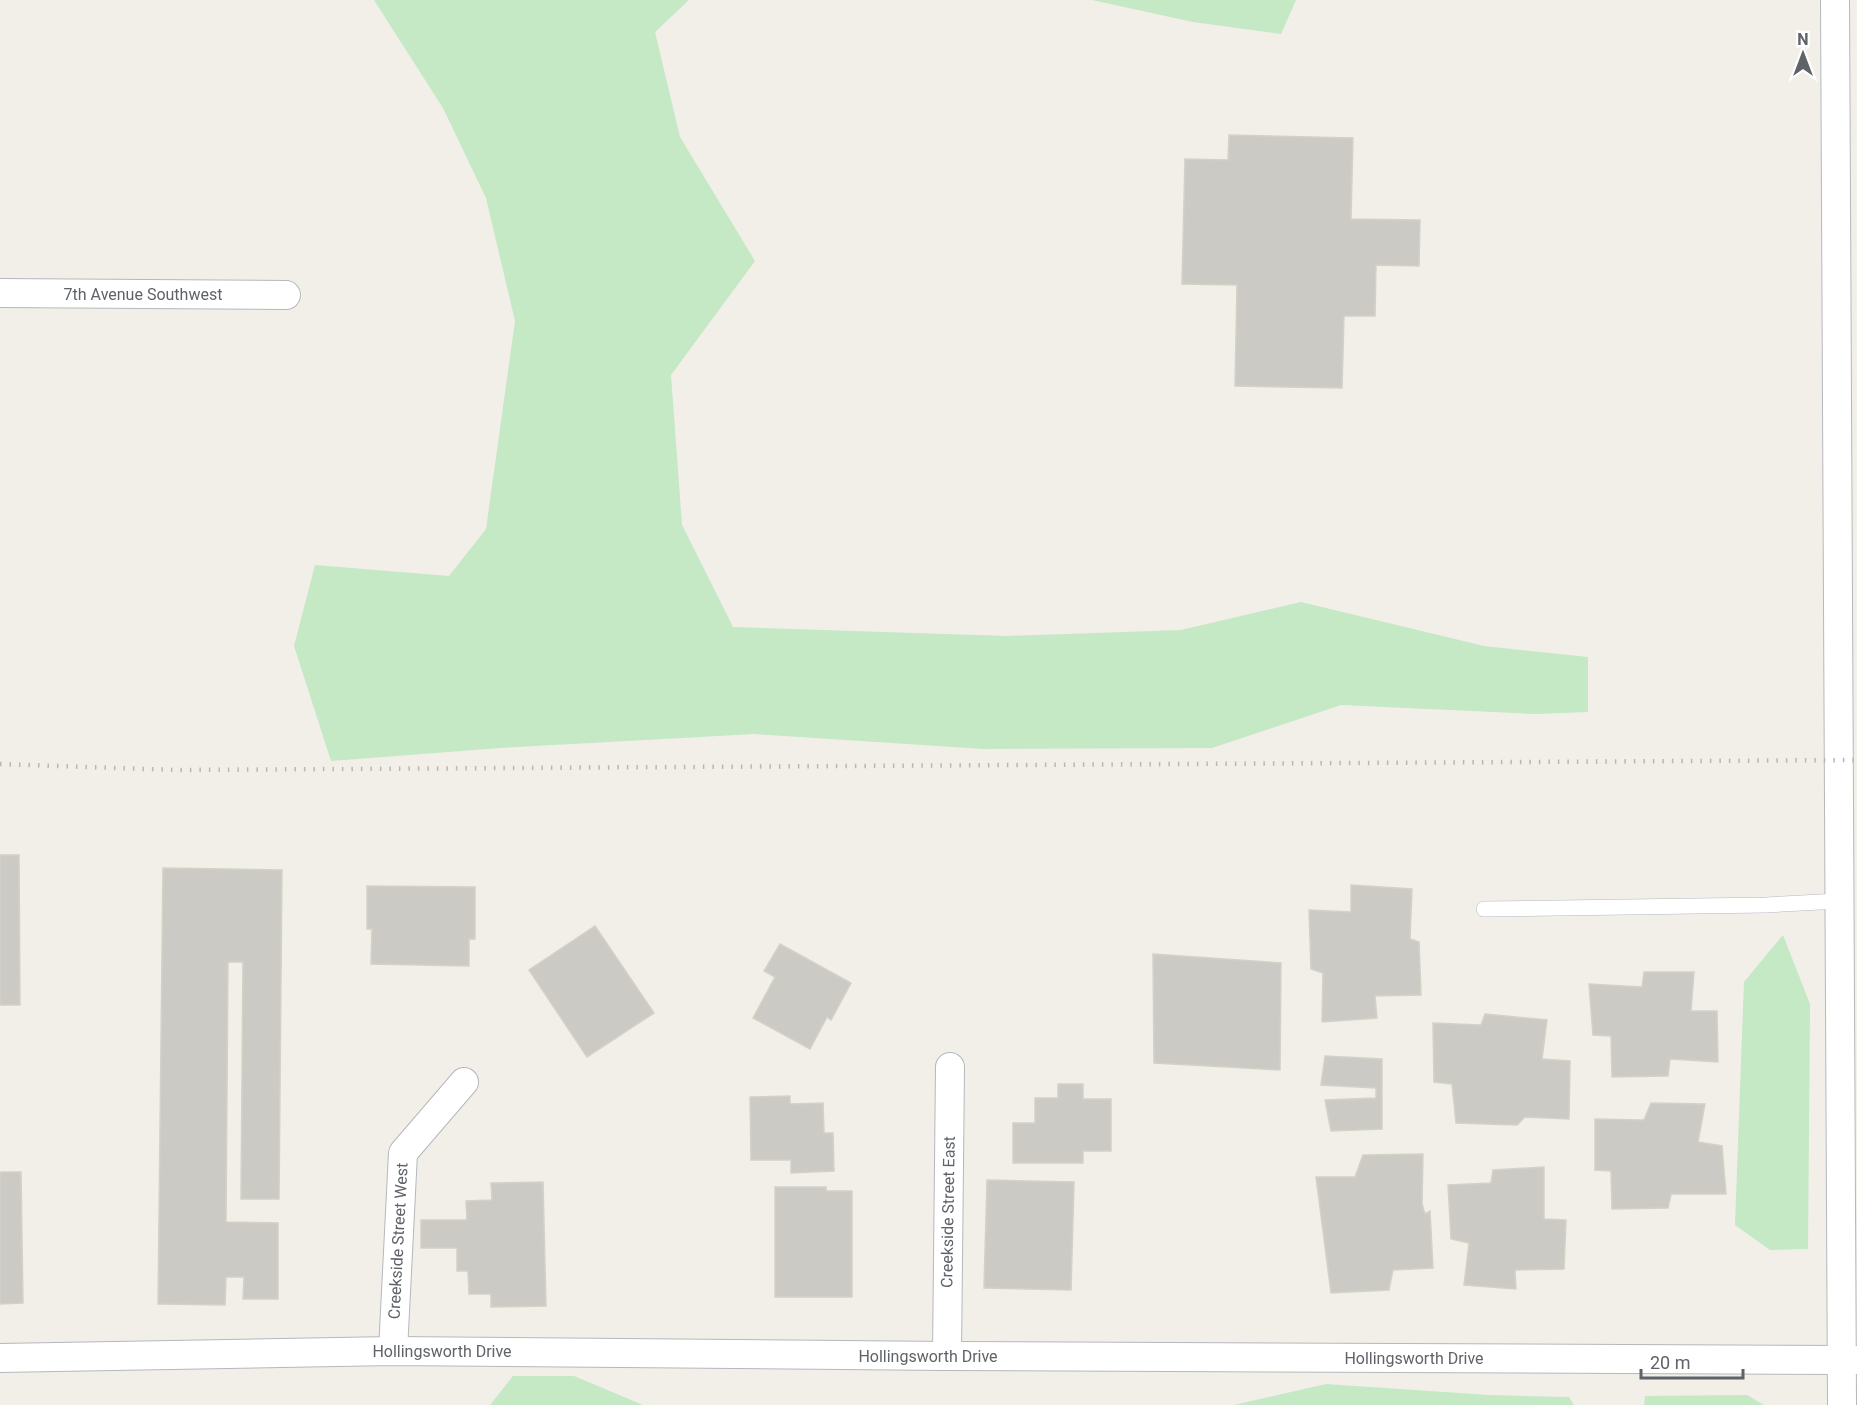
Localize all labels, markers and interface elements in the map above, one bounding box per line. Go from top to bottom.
north arrow [1773,24,1833,84]
text: N [1797,30,1809,49]
street label: 7th Avenue Southwest [64,285,222,304]
street label: Creekside Street East [937,1136,959,1288]
street label: Creekside Street West [384,1162,412,1320]
street label: Hollingsworth Drive [372,1342,512,1361]
scale bar [1641,1342,1743,1380]
street label: Hollingsworth Drive [858,1347,998,1366]
street label: Hollingsworth Drive [1344,1349,1484,1368]
text: 20 m [1650,1352,1690,1373]

